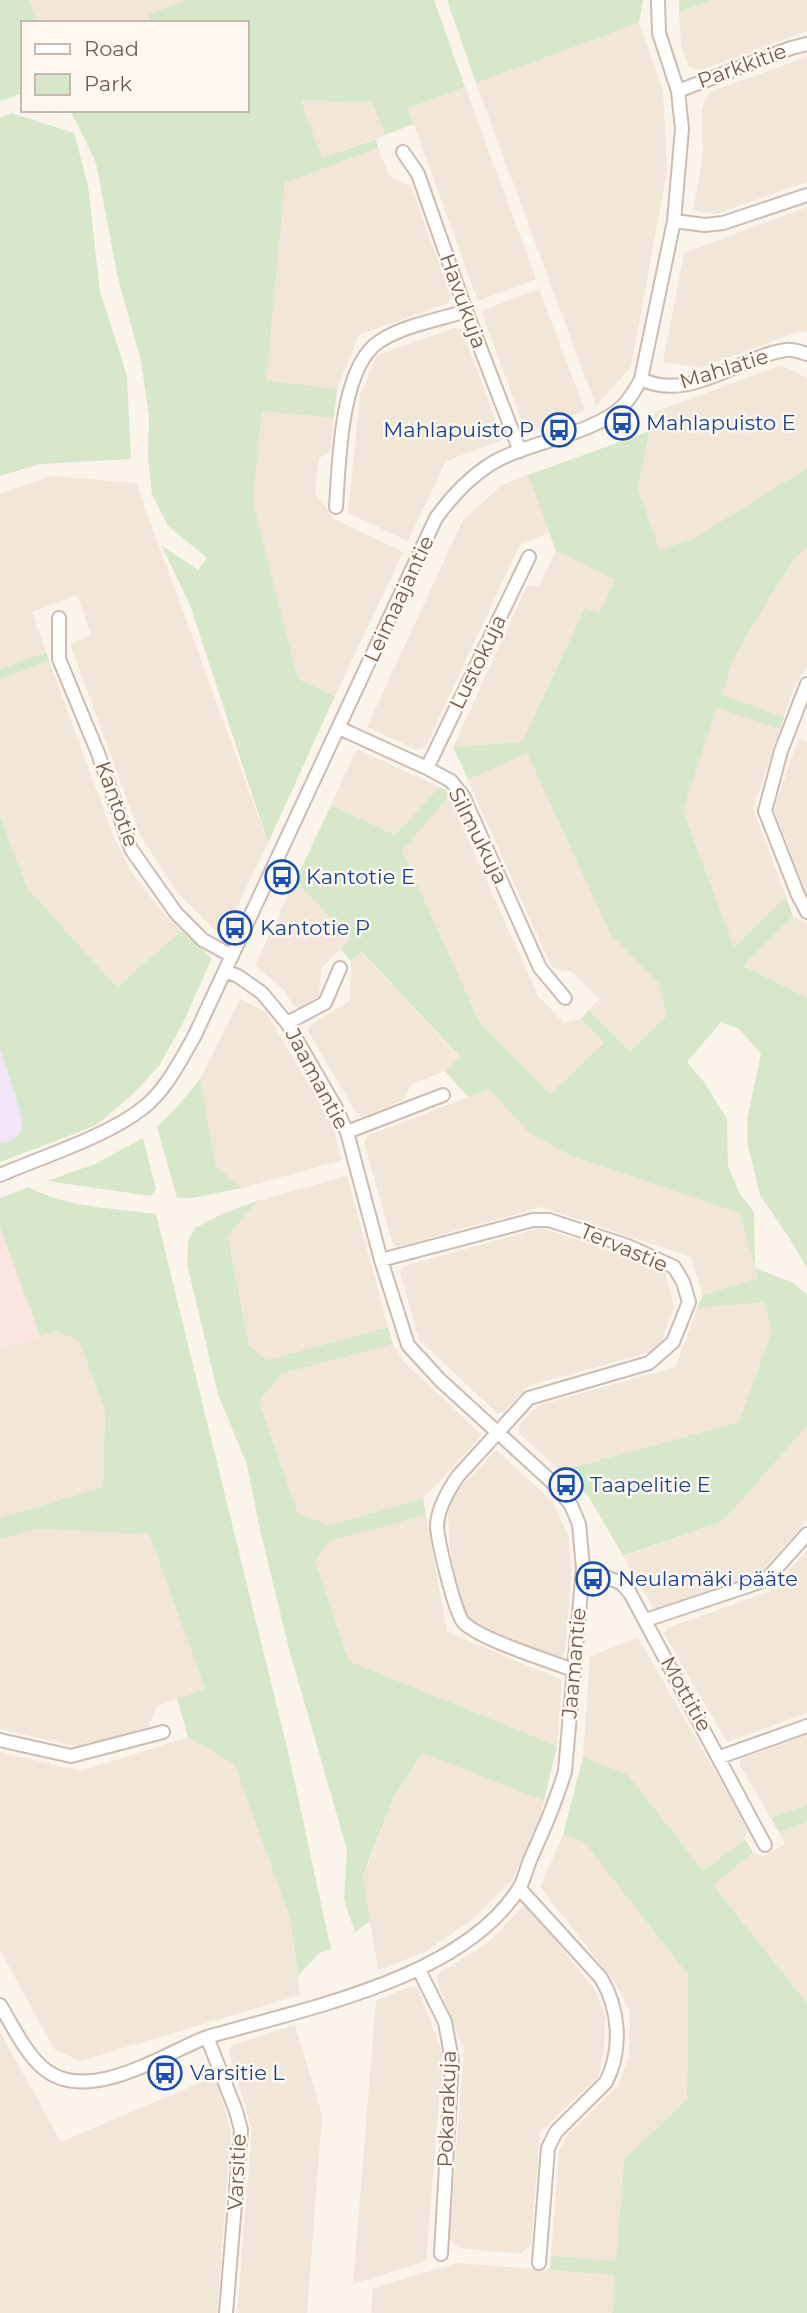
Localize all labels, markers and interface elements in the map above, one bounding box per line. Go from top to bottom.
legend [21,21,248,112]
text: Road [84,36,139,61]
street label: Parkkitie [694,38,790,93]
text: Park [84,71,132,96]
street label: Havukuja [435,250,492,352]
street label: Mahlatie [676,343,771,394]
bus stop icon: Mahlapuisto E [603,404,641,442]
place label: Mahlapuisto E [646,410,796,435]
bus stop icon: Mahlapuisto P [540,411,578,449]
place label: Mahlapuisto P [383,417,534,442]
street label: Leimaajantie [358,532,439,666]
street label: Lustokuja [444,610,511,713]
street label: Kantotie [90,758,145,850]
street label: Silmukuja [443,783,513,888]
bus stop icon: Kantotie E [263,858,301,896]
place label: Kantotie E [306,864,415,889]
bus stop icon: Kantotie P [216,909,254,947]
place label: Kantotie P [260,915,370,940]
street label: Jaamantie [280,1023,355,1134]
street label: Tervastie [577,1218,672,1277]
bus stop icon: Taapelitie E [547,1466,585,1504]
place label: Taapelitie E [590,1472,711,1497]
bus stop icon: Neulamäki pääte [574,1560,612,1598]
place label: Neulamäki pääte [618,1566,798,1591]
street label: Jaamantie [556,1607,591,1720]
street label: Mottitie [656,1652,717,1736]
street label: Pokarakuja [432,2050,461,2168]
bus stop icon: Varsitie L [146,2054,184,2092]
place label: Varsitie L [190,2060,285,2085]
street label: Varsitie [222,2133,251,2211]

